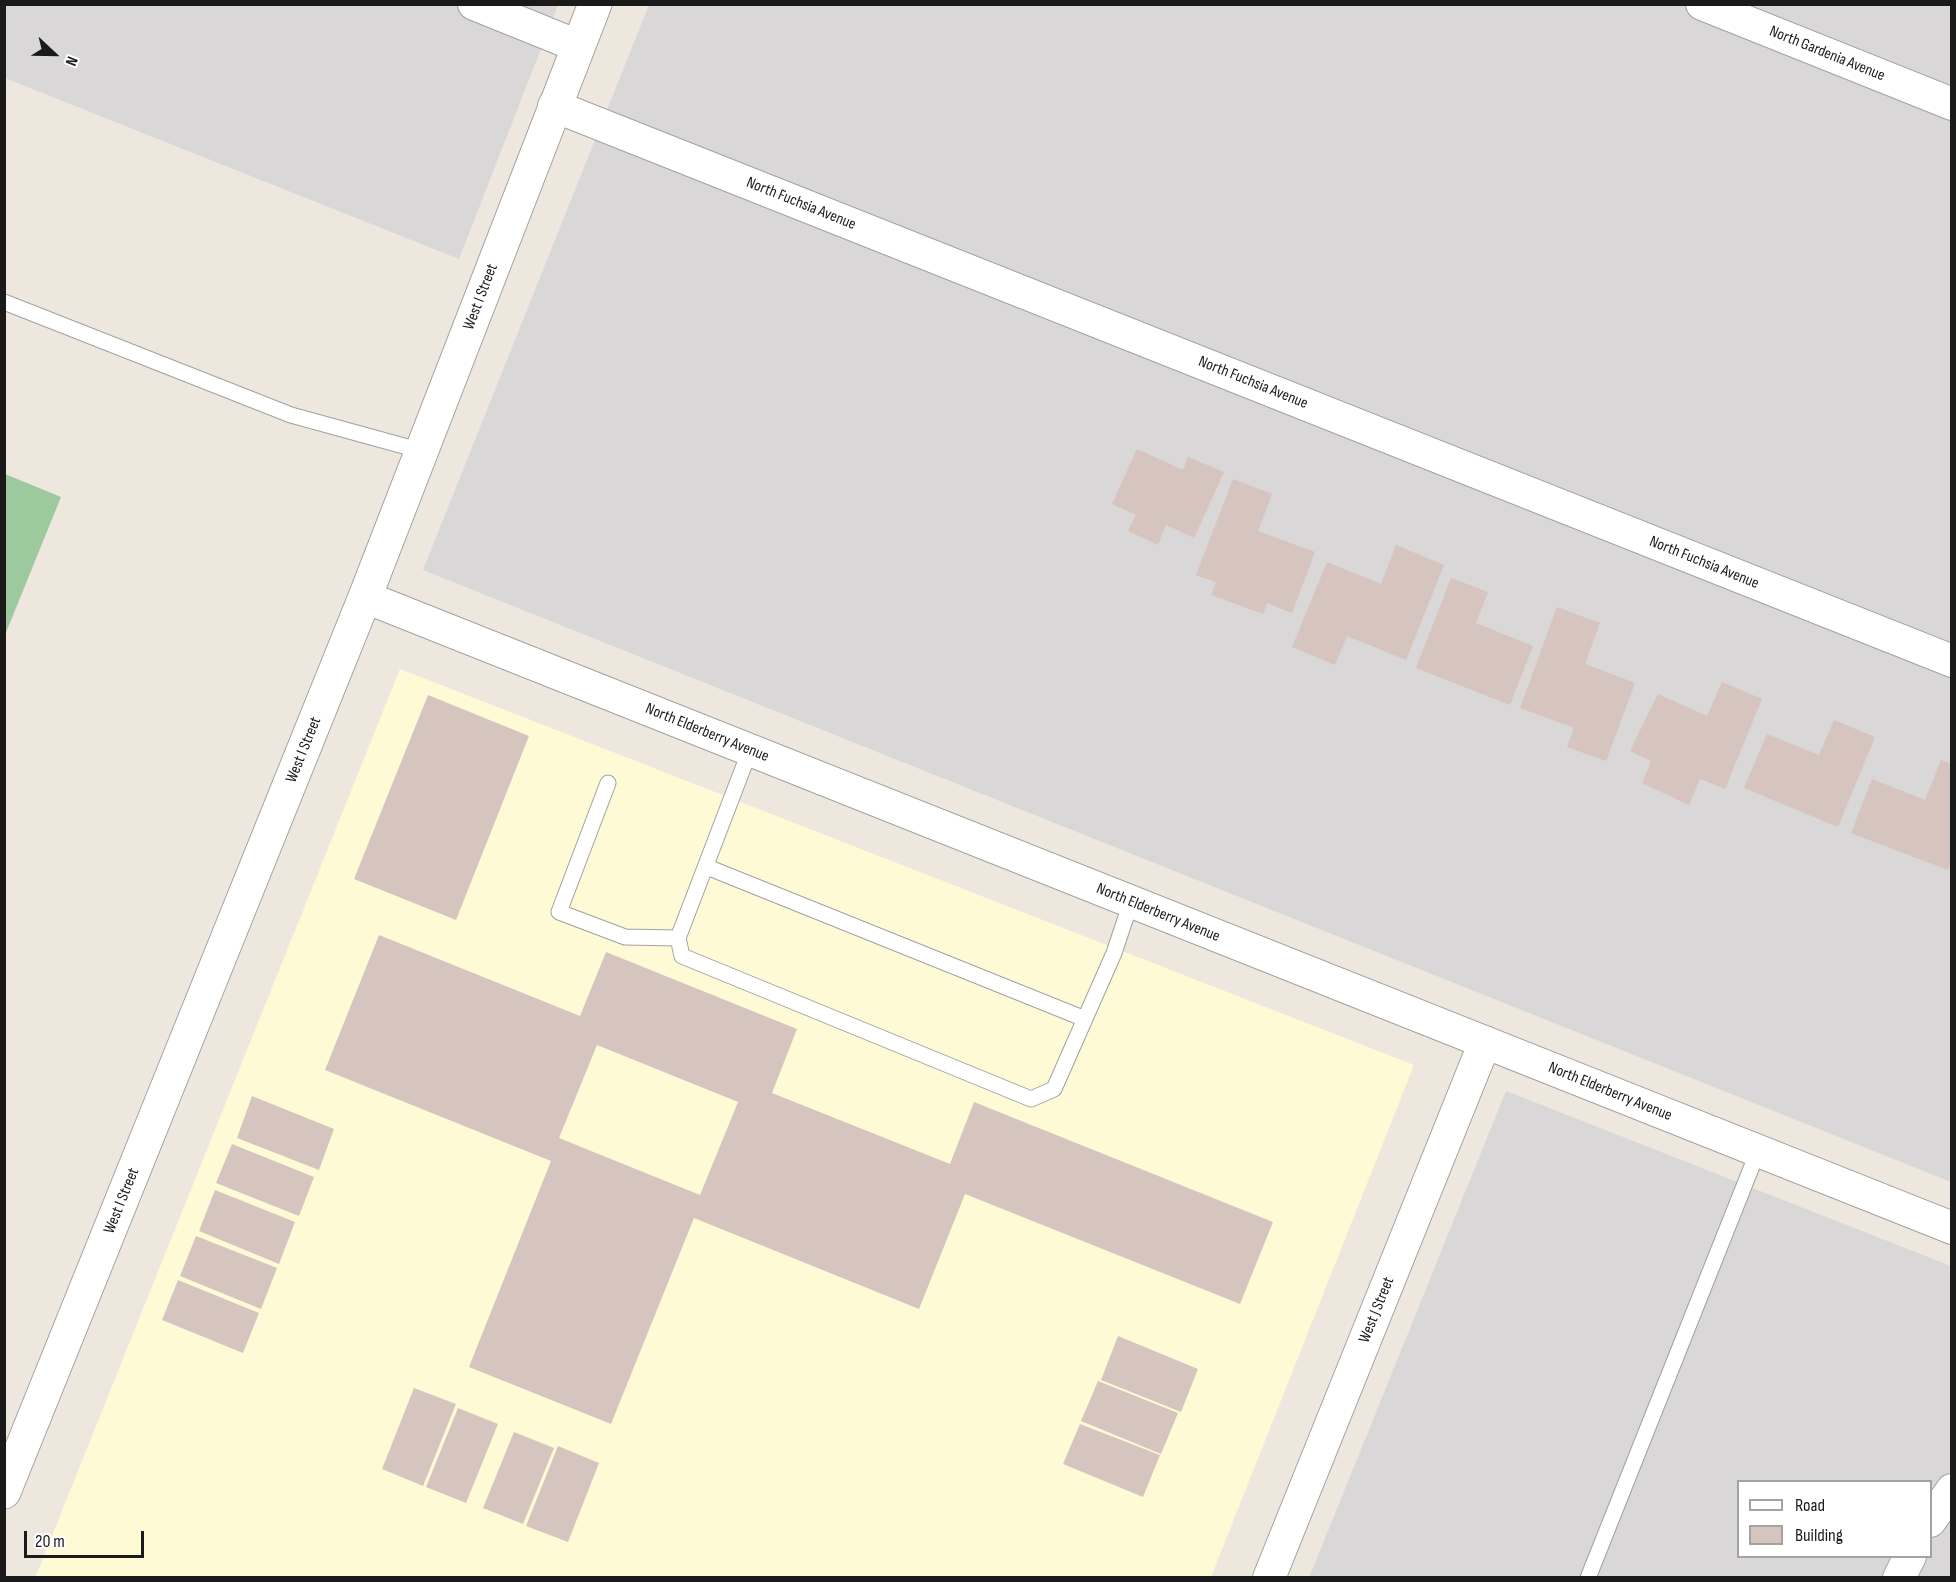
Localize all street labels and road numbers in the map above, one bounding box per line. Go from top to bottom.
street label: North Gardenia Avenue [1766,22,1888,86]
street label: North Fuchsia Avenue [743,173,859,235]
street label: West I Street [460,261,502,333]
street label: North Fuchsia Avenue [1195,352,1311,414]
street label: North Fuchsia Avenue [1646,532,1762,594]
street label: North Elderberry Avenue [643,699,771,767]
street label: West I Street [282,714,326,786]
street label: North Elderberry Avenue [1094,879,1222,947]
street label: North Elderberry Avenue [1546,1058,1674,1126]
street label: West I Street [100,1165,144,1237]
street label: West J Street [1355,1274,1399,1346]

